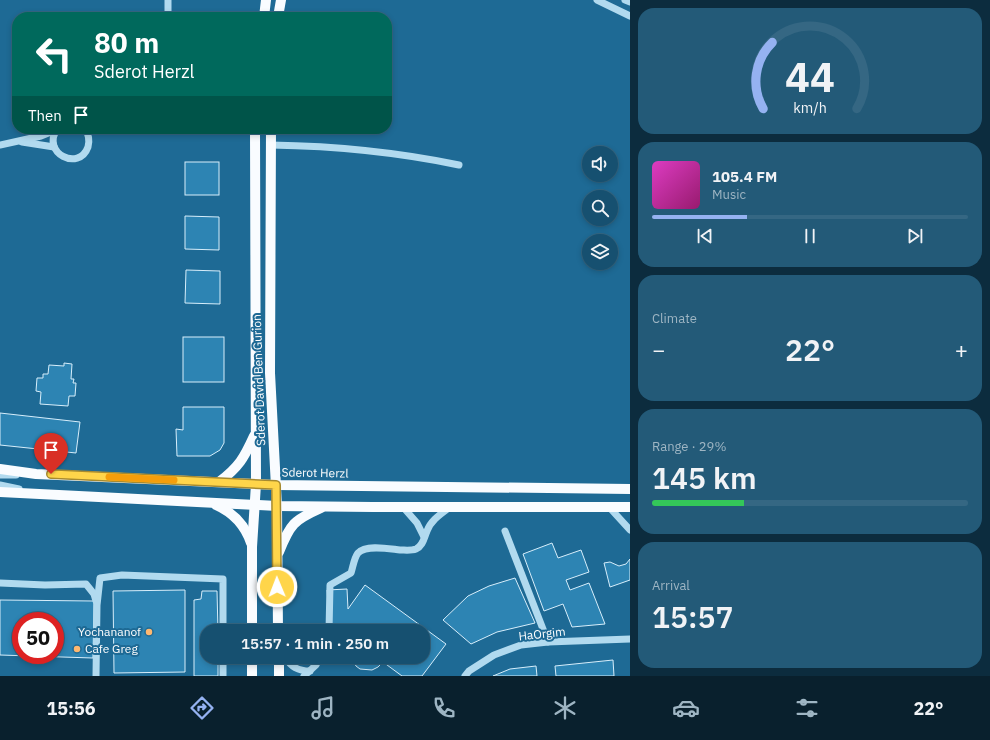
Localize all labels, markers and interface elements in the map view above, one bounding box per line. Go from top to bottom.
text: 80 m [94,24,159,61]
icon: left [28,28,80,80]
text: 44 [785,49,835,103]
text: Sderot Herzl [94,60,194,83]
text: km/h [793,97,827,116]
icon: arrive [70,104,92,126]
text: Then [28,106,62,125]
map controls [582,146,618,270]
button: sound [582,146,618,182]
text: 105.4 FM [712,167,777,186]
text: Music [712,186,746,203]
button: search [582,190,618,226]
icon: previous [694,225,716,247]
icon: pause [799,225,821,247]
icon: next [904,225,926,247]
button: layers [582,234,618,270]
text: Climate [652,310,697,327]
street label: Sderot David Ben Gurion [249,314,268,446]
text: 22° [785,330,835,369]
text: − [652,335,665,364]
text: + [955,335,968,364]
pin [34,433,68,474]
text: Range · 29% [652,438,726,455]
icon: arrive [40,439,62,461]
text: 145 km [652,458,757,497]
street label: Sderot Herzl [281,464,349,481]
position arrow [256,566,298,608]
text: Arrival [652,577,690,594]
text: 15:57 [652,597,734,636]
speed limit sign: 50 [12,612,64,664]
place label: Yochananof [78,624,141,639]
street label: HaOrgim [518,624,566,643]
marker: Yochananof [144,627,154,637]
text: 15:57 · 1 min · 250 m [241,634,389,653]
place label: Cafe Greg [85,641,138,656]
marker: Cafe Greg [72,644,82,654]
icon: directions [188,694,216,722]
icon: music [309,694,337,722]
icon: phone [430,694,458,722]
icon: climate [551,694,579,722]
icon: car [672,694,700,722]
icon: filters [793,694,821,722]
text: 15:56 [46,697,96,720]
text: 22° [913,697,944,720]

